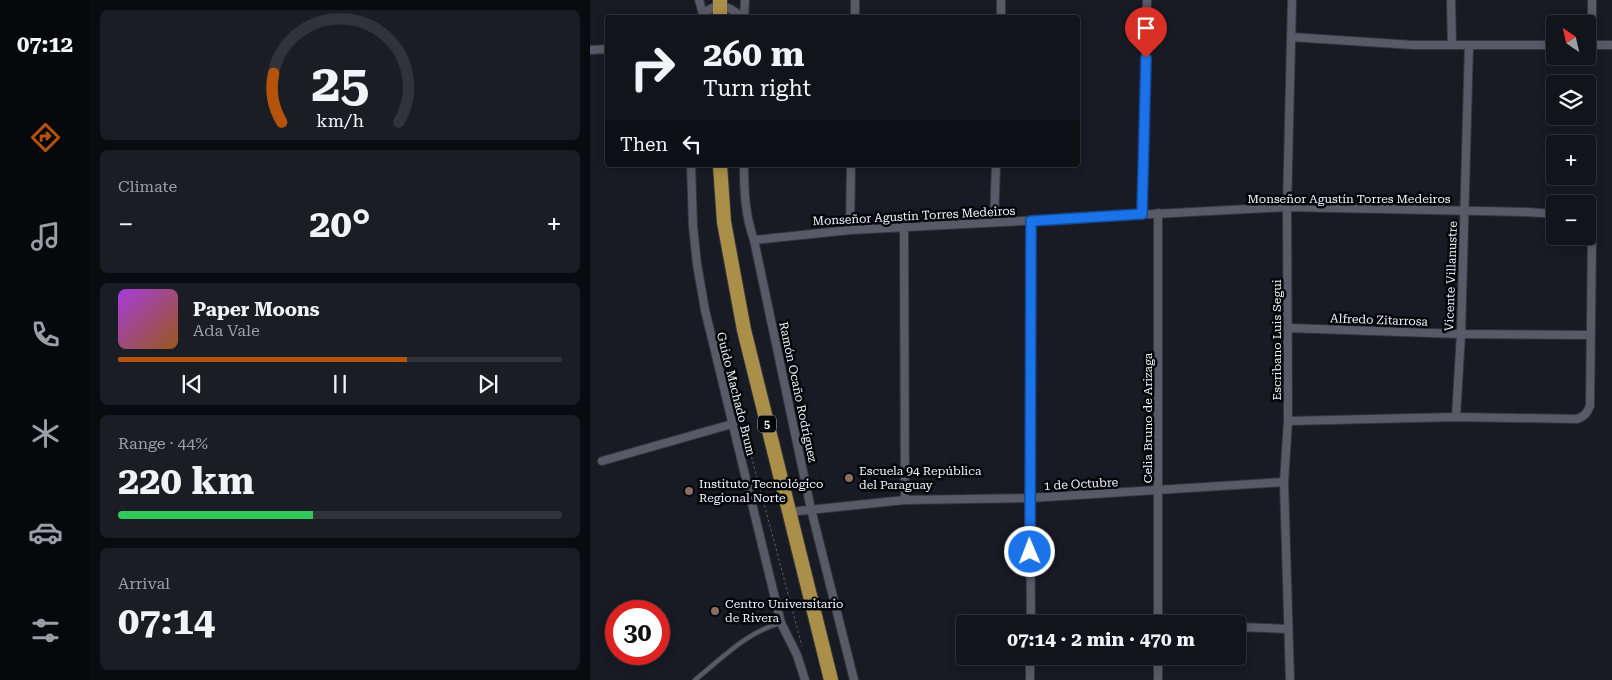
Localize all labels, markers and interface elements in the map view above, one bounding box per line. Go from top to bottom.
pin [1125,7,1167,58]
icon: arrive [1132,14,1160,42]
north arrow [1546,15,1596,65]
map controls [1546,15,1596,245]
text: 07:12 [17,32,73,57]
text: 260 m [703,34,804,75]
icon: right [620,35,685,100]
text: 25 [311,53,369,114]
button: layers [1546,75,1596,125]
text: Turn right [703,76,811,101]
text: km/h [316,110,364,131]
icon: directions [28,120,63,155]
icon: left [678,130,706,158]
text: Then [620,133,668,156]
button: + [1546,135,1596,185]
text: Climate [118,177,177,196]
street label: Monseñor Agustín Torres Medeiros [1248,192,1451,206]
button: − [1546,195,1596,245]
text: 20° [309,202,371,246]
street label: Monseñor Agustín Torres Medeiros [812,204,1016,228]
text: − [118,208,134,241]
text: + [546,208,562,241]
icon: music [28,219,63,254]
street label: Vicente Villanustre [1442,220,1460,331]
street label: Escribano Luis Segui [1270,279,1284,401]
text: Paper Moons [193,298,320,321]
street label: Alfredo Zitarrosa [1330,311,1429,329]
icon: phone [28,317,63,352]
text: Ada Vale [193,321,260,340]
street label: Ramón Ocaño Rodríguez [776,321,820,464]
street label: Guido Machado Brum [714,331,758,457]
street label: Celia Bruno de Arizaga [1141,352,1155,483]
icon: previous [178,370,206,398]
icon: pause [326,370,354,398]
icon: next [474,370,502,398]
icon: climate [28,416,63,451]
road number: 5 [758,416,776,432]
text: Range · 44% [118,434,208,453]
text: 220 km [118,459,254,503]
place label: Escuela 94 República del Paraguay [859,464,982,492]
marker: Escuela 94 República del Paraguay [843,472,855,484]
street label: 1 de Octubre [1043,475,1119,493]
place label: Instituto Tecnológico Regional Norte [699,477,823,505]
marker: Instituto Tecnológico Regional Norte [683,485,695,497]
icon: car [28,515,63,550]
position arrow [1003,525,1055,577]
text: Arrival [118,574,170,593]
place label: Centro Universitario de Rivera [725,597,843,625]
text: 07:14 [118,599,215,643]
speed limit sign: 30 [605,600,670,665]
marker: Centro Universitario de Rivera [709,605,721,617]
icon: filters [28,613,63,648]
text: 07:14 · 2 min · 470 m [1007,628,1195,651]

